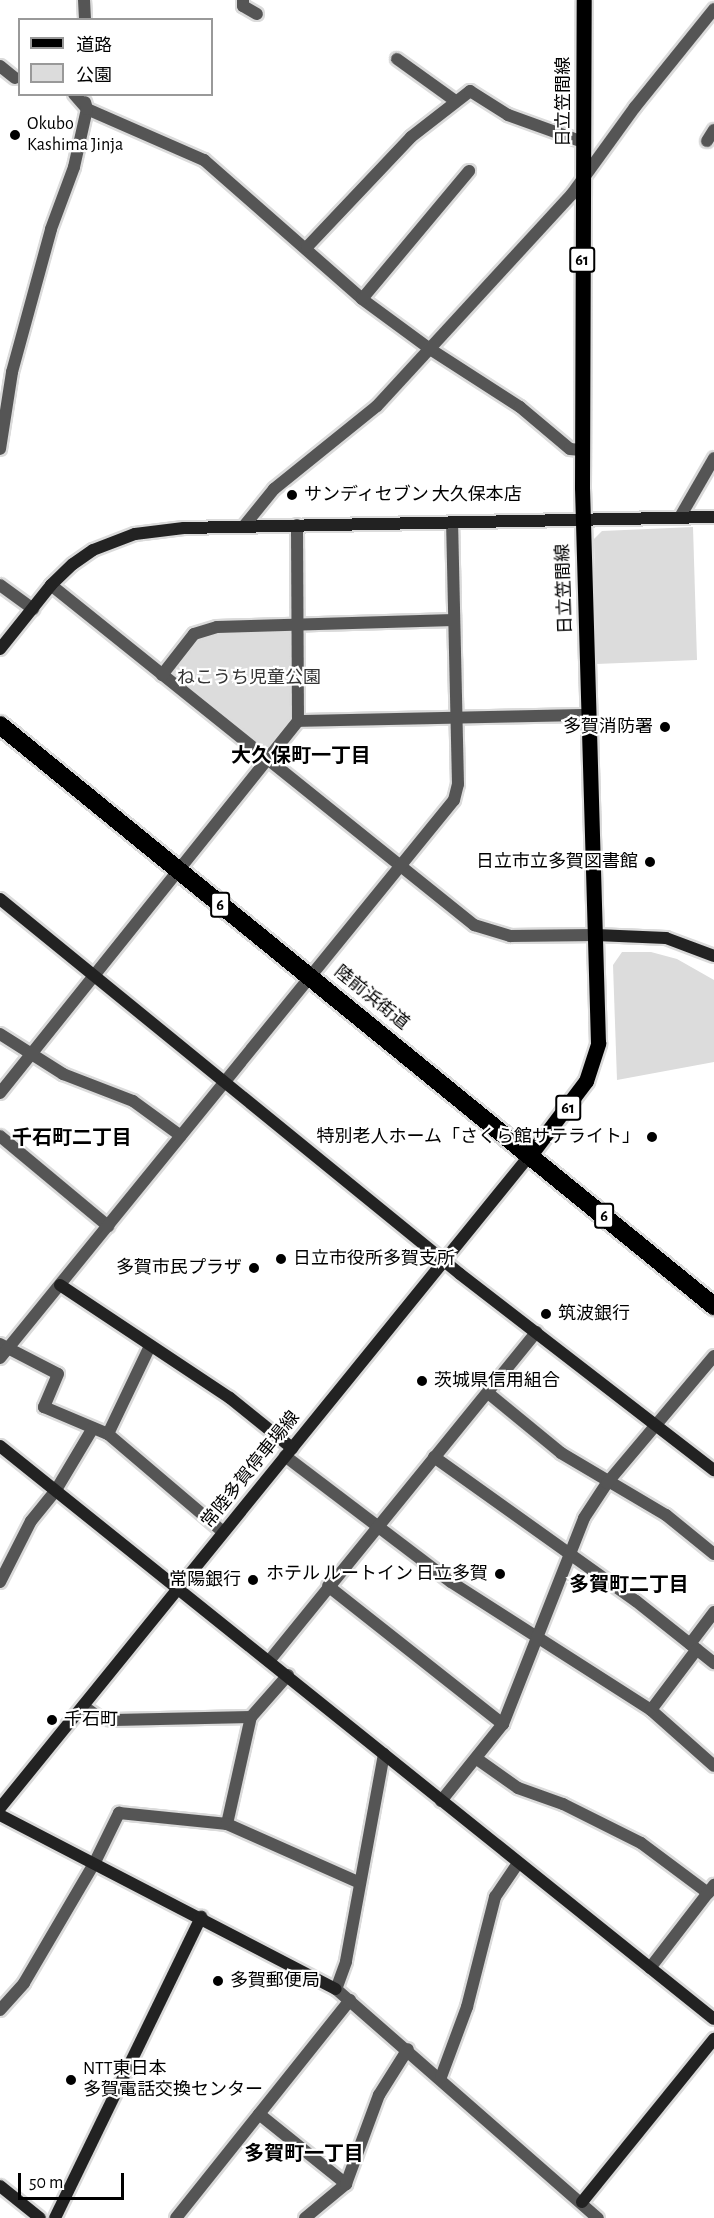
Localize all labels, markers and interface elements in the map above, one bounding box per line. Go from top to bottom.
legend [18,18,213,96]
text: 道路 [76,37,112,55]
street label: 日立笠間線 [553,57,575,147]
text: 公園 [76,67,112,85]
place label: Okubo Kashima Jinja [27,114,123,156]
marker: Okubo Kashima Jinja [8,128,22,142]
road number: 61 [568,247,596,273]
place label: サンディセブン 大久保本店 [304,484,523,506]
marker: サンディセブン 大久保本店 [285,488,299,502]
street label: 日立笠間線 [553,544,577,634]
park label: ねこうち児童公園 [177,667,321,689]
place label: 多賀消防署 [563,716,653,738]
marker: 多賀消防署 [658,720,672,734]
district label: 大久保町一丁目 [231,744,371,768]
place label: 日立市立多賀図書館 [476,851,638,873]
marker: 日立市立多賀図書館 [643,855,657,869]
road number: 6 [210,892,230,918]
street label: 陸前浜街道 [329,961,413,1035]
road number: 61 [554,1095,582,1121]
district label: 千石町二丁目 [12,1126,132,1150]
place label: 特別老人ホーム「さくら館サテライト」 [316,1126,640,1148]
marker: 特別老人ホーム「さくら館サテライト」 [645,1130,659,1144]
road number: 6 [594,1203,614,1229]
place label: 日立市役所多賀支所 [293,1248,455,1270]
marker: 日立市役所多賀支所 [274,1252,288,1266]
place label: 多賀市民プラザ [116,1257,242,1279]
marker: 多賀市民プラザ [247,1261,261,1275]
place label: 筑波銀行 [558,1303,630,1325]
marker: 筑波銀行 [539,1307,553,1321]
place label: 茨城県信用組合 [434,1370,560,1392]
marker: 茨城県信用組合 [415,1374,429,1388]
street label: 常陸多賀停車場線 [197,1407,305,1533]
place label: ホテル ルートイン 日立多賀 [266,1563,488,1585]
marker: ホテル ルートイン 日立多賀 [493,1567,507,1581]
place label: 常陽銀行 [169,1569,241,1591]
marker: 常陽銀行 [246,1573,260,1587]
district label: 多賀町二丁目 [569,1573,689,1597]
place label: 千石町 [64,1709,118,1731]
marker: 千石町 [45,1713,59,1727]
place label: 多賀郵便局 [230,1970,320,1992]
marker: 多賀郵便局 [211,1974,225,1988]
place label: NTT東日本 多賀電話交換センター [83,2059,263,2102]
marker: NTT東日本 多賀電話交換センター [64,2073,78,2087]
district label: 多賀町一丁目 [244,2142,364,2166]
scale bar [21,2161,128,2199]
text: 50 m [29,2174,63,2192]

